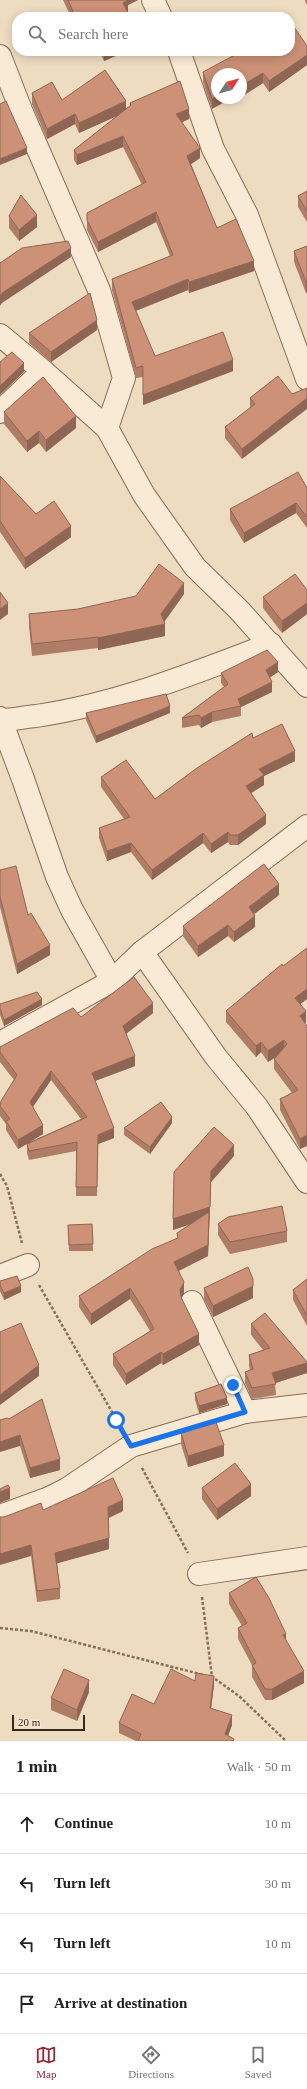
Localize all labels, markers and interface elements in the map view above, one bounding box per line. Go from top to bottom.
search box [12,12,295,56]
icon: search [26,23,48,45]
text: Search here [58,26,128,42]
north arrow [211,68,247,104]
route end [224,1376,242,1394]
route start [107,1411,125,1429]
scale bar [12,1713,85,1732]
text: 20 m [18,1716,40,1728]
text: 1 min [16,1757,57,1776]
text: Walk · 50 m [227,1759,291,1774]
icon: ahead [16,1813,38,1835]
text: Continue [54,1815,113,1831]
text: 10 m [265,1816,291,1831]
icon: left [16,1873,38,1895]
text: Turn left [54,1875,111,1891]
text: 30 m [265,1876,291,1891]
icon: left [16,1933,38,1955]
text: Turn left [54,1935,111,1951]
text: 10 m [265,1936,291,1951]
icon: arrive [16,1993,38,2015]
text: Arrive at destination [54,1995,187,2011]
tab: Map [35,2044,57,2080]
tab: Directions [128,2044,174,2080]
tab: Saved [245,2044,272,2080]

